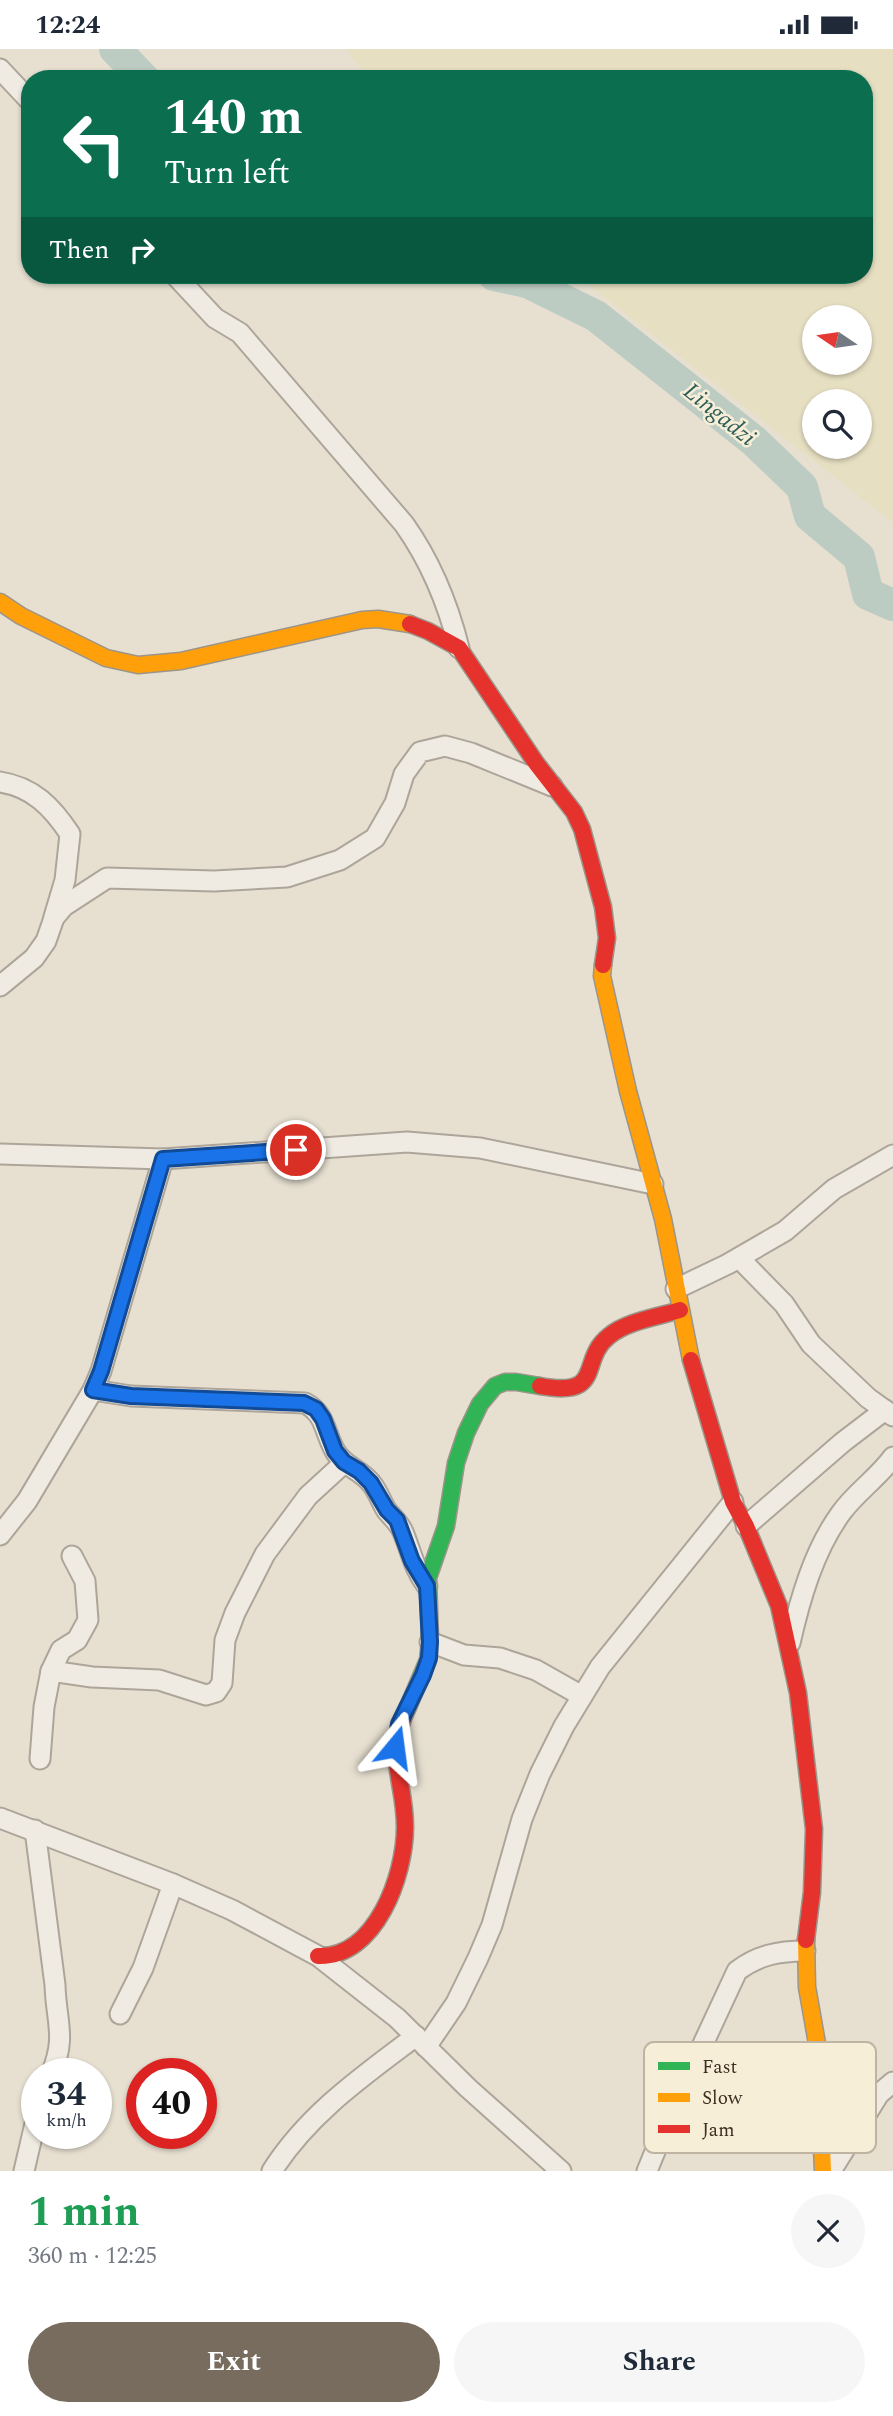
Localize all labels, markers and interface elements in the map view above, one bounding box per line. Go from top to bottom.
text: 12:24 [35,5,100,45]
text: 140 m [164,81,303,156]
icon: left [49,98,140,189]
text: Turn left [164,149,290,198]
text: Then [49,230,109,270]
icon: right [123,231,161,269]
north arrow [802,305,872,375]
map controls [802,305,872,459]
water label: Lingadzi [675,374,764,455]
button: search [802,389,872,459]
pin [266,1120,326,1180]
icon: arrive [277,1131,315,1169]
position arrow [358,1710,432,1784]
legend [644,2042,876,2153]
text: Fast [702,2053,738,2082]
speed limit sign: 40 [126,2058,217,2149]
text: 34 [47,2068,86,2121]
text: Slow [702,2084,743,2113]
text: km/h [46,2107,87,2134]
text: Jam [702,2116,734,2145]
text: 1 min [28,2181,140,2244]
button: close [791,2194,865,2268]
text: 360 m · 12:25 [28,2239,157,2274]
button: Exit [28,2322,440,2402]
button: Share [454,2322,865,2402]

